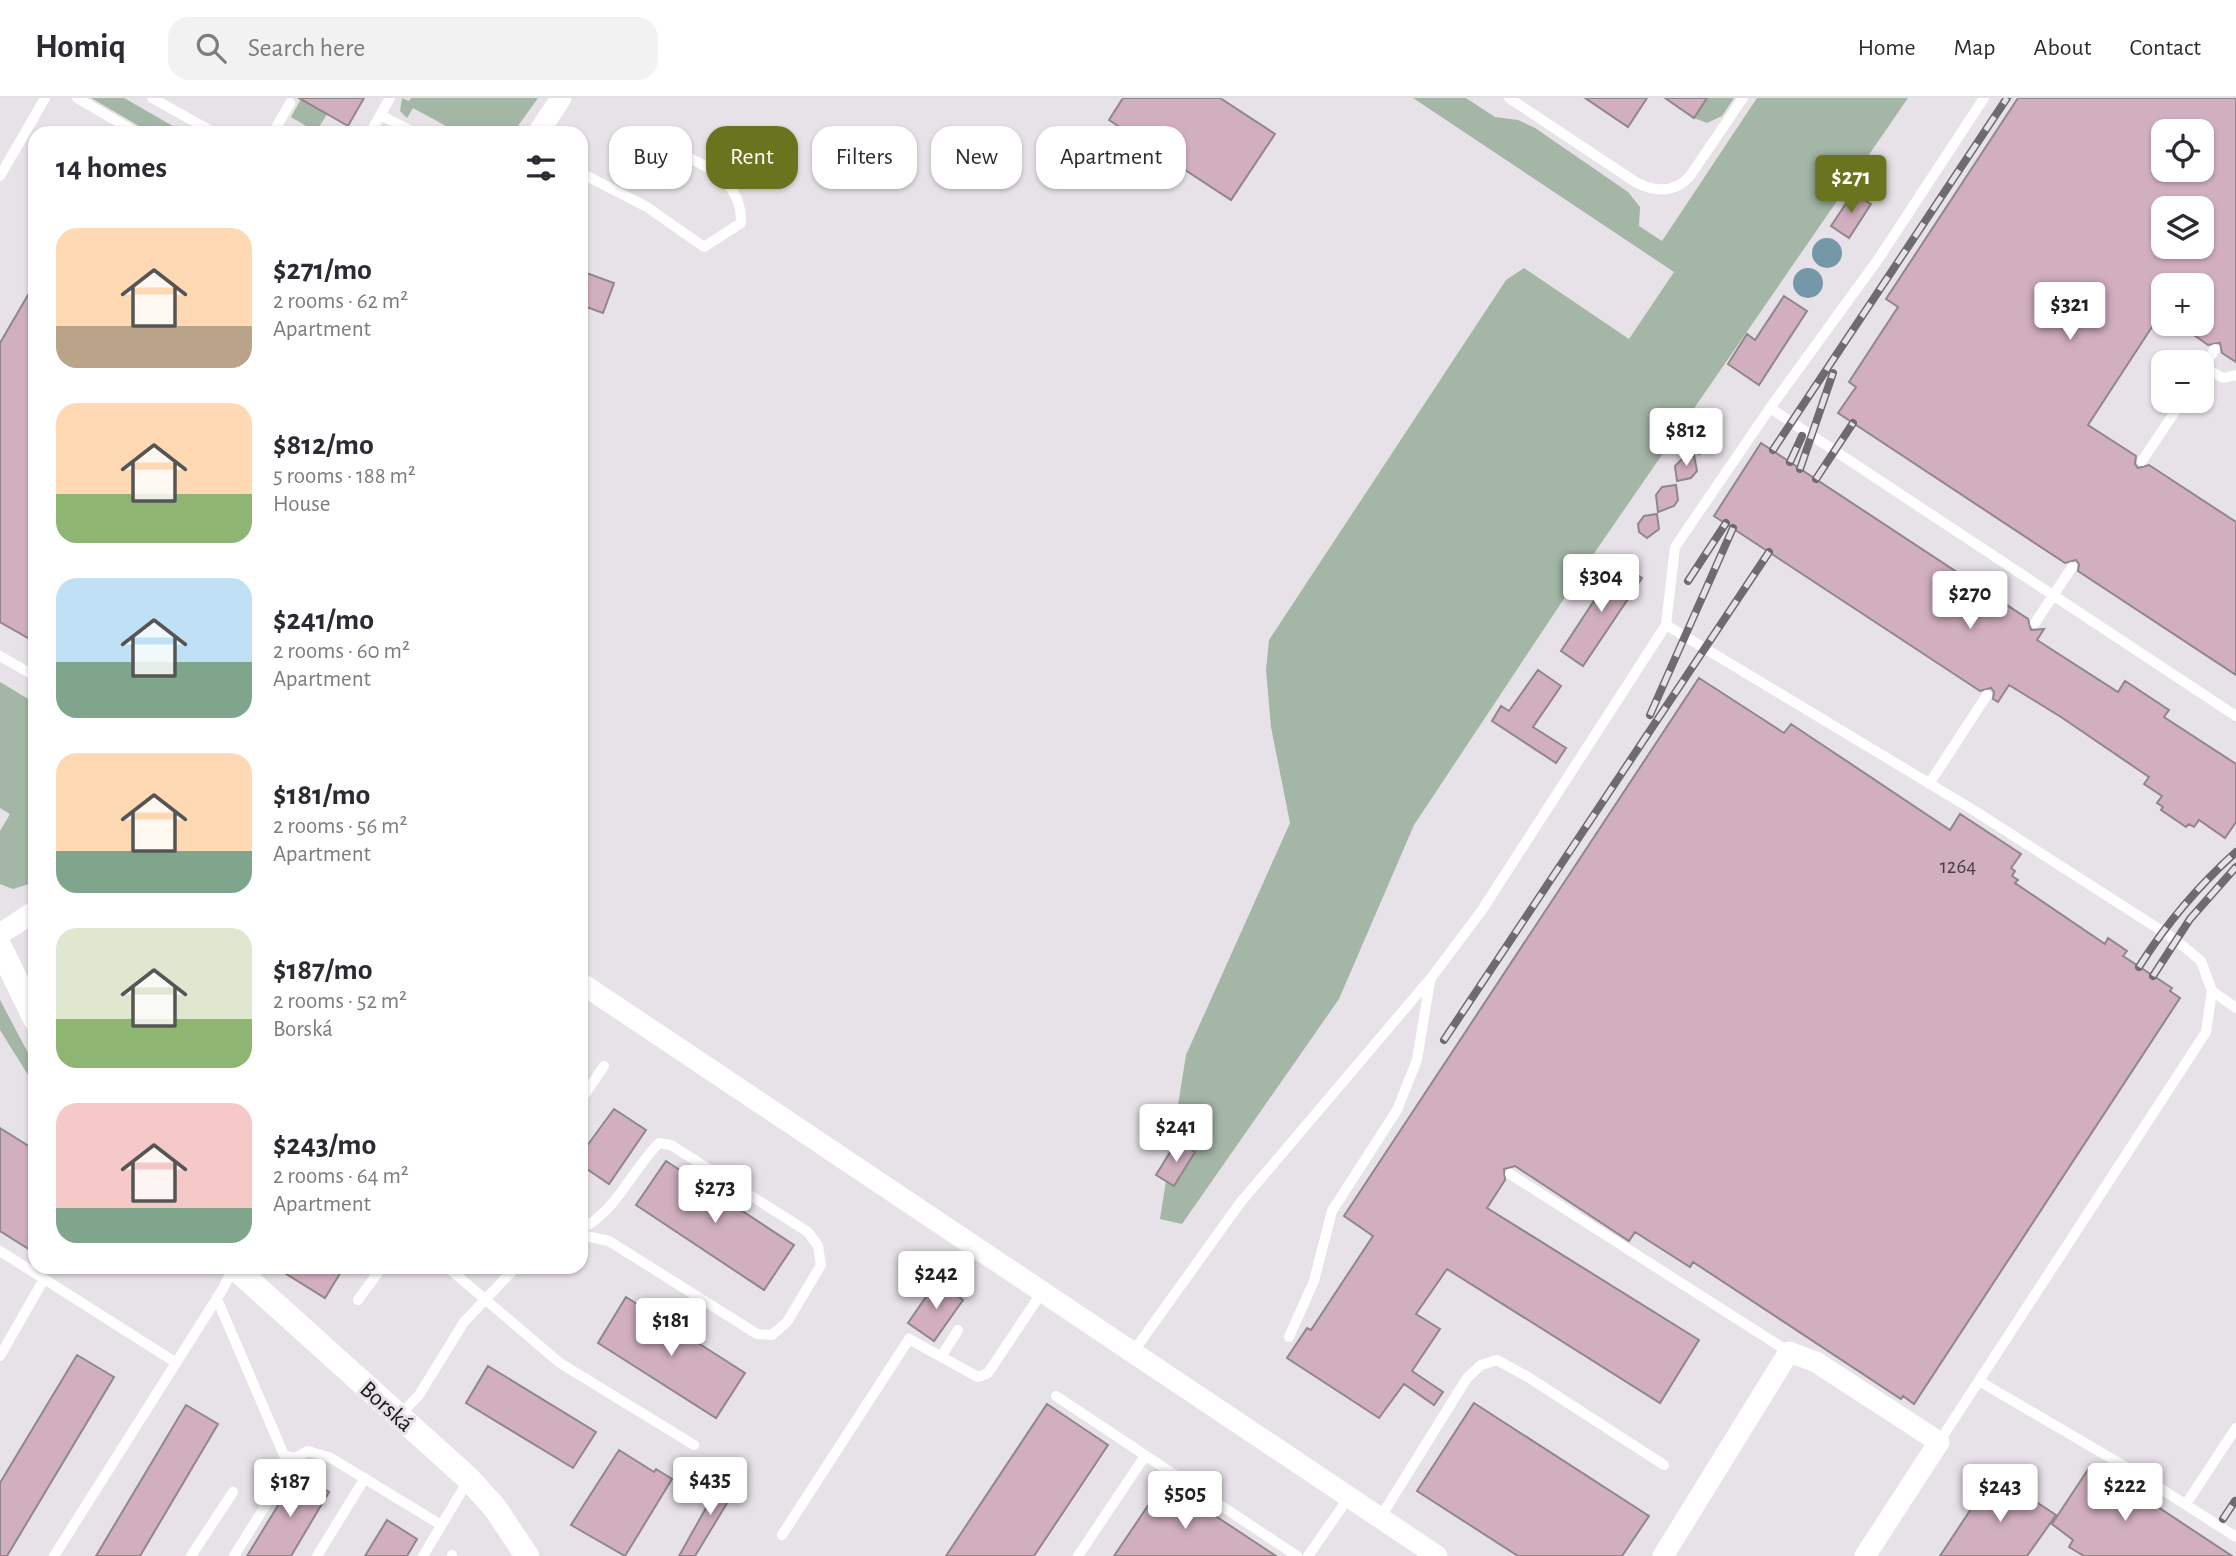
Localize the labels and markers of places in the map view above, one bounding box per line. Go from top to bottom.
pin: $271 [1810,156,1892,215]
pin: $321 [2029,282,2111,342]
pin: $812 [1645,408,1727,468]
pin: $304 [1560,554,1642,614]
pin: $270 [1929,572,2011,631]
pin: $241 [1135,1104,1217,1164]
pin: $273 [674,1166,756,1225]
pin: $242 [895,1252,977,1311]
pin: $181 [630,1298,712,1358]
pin: $435 [669,1458,751,1517]
pin: $187 [249,1460,331,1519]
pin: $243 [1959,1464,2041,1524]
pin: $222 [2084,1464,2166,1523]
pin: $505 [1144,1472,1226,1531]

